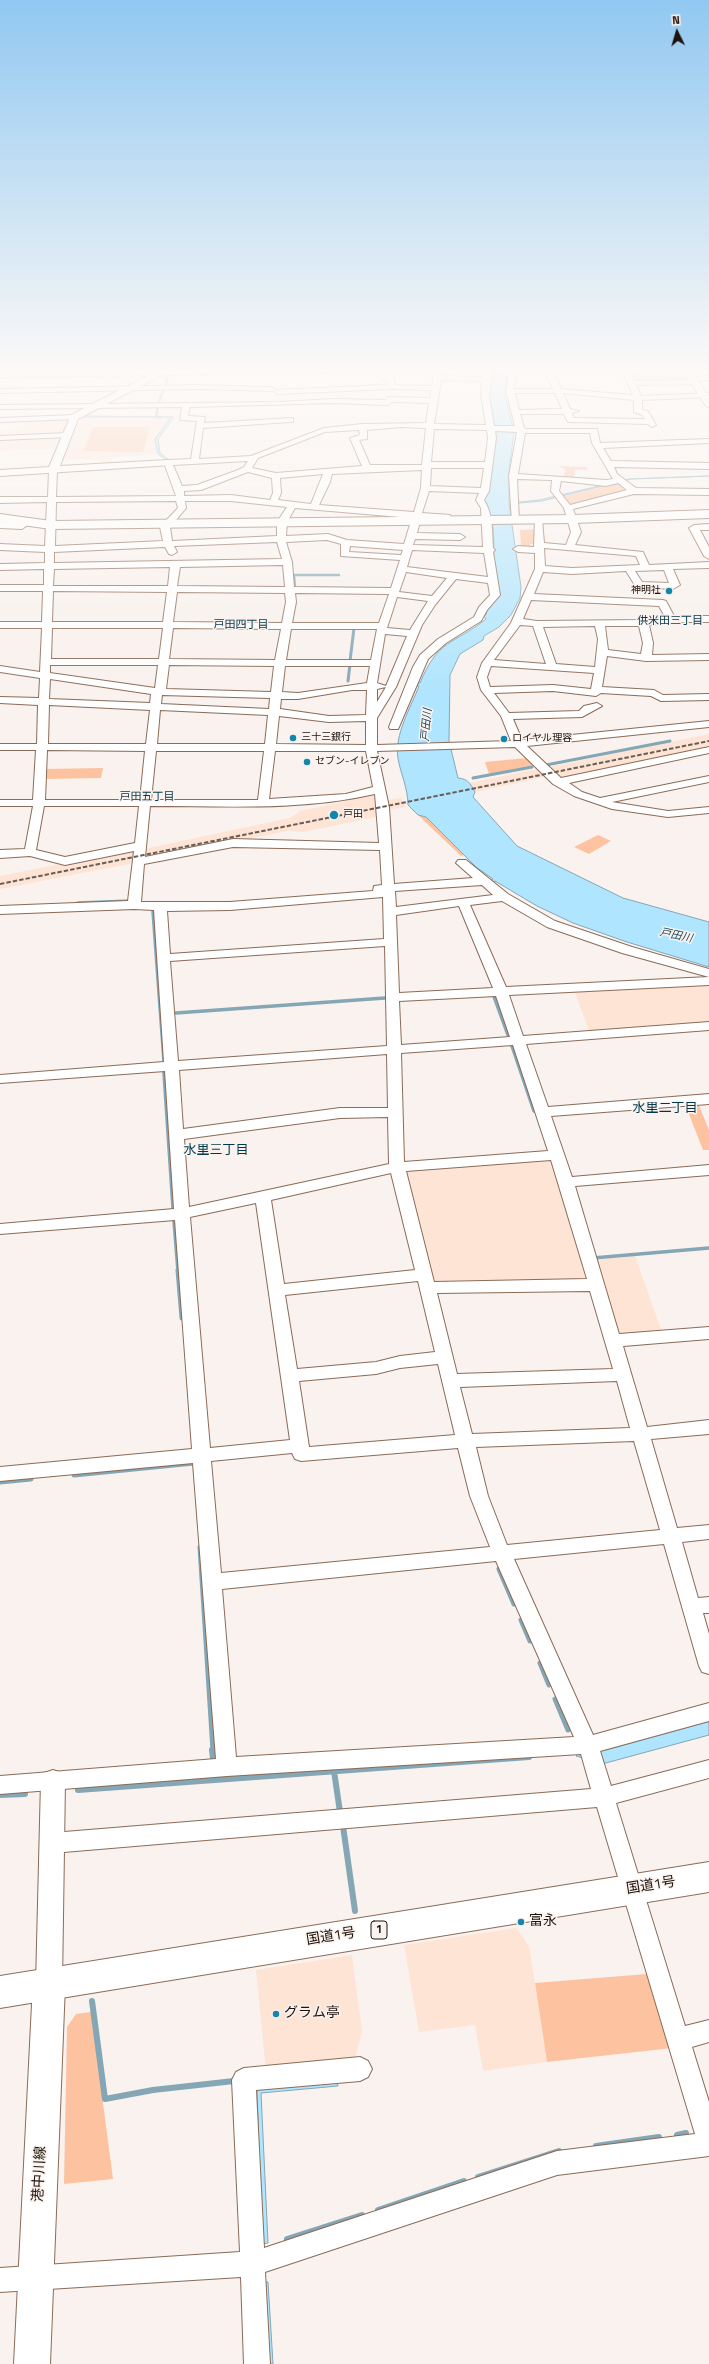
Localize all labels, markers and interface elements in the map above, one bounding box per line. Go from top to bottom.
north arrow [657,12,697,52]
text: N [671,12,680,28]
place label: 神明社 [631,585,661,597]
marker: 神明社 [664,586,674,596]
district label: 供米田三丁目 [637,614,703,628]
district label: 戸田四丁目 [214,618,268,632]
water label: 戸田川 [419,708,435,742]
place label: 三十三銀行 [301,732,351,744]
marker: 三十三銀行 [288,733,298,743]
place label: ロイヤル理容 [512,733,572,745]
marker: ロイヤル理容 [499,734,509,744]
place label: セブン-イレブン [315,756,389,768]
marker: セブン-イレブン [302,757,312,767]
district label: 戸田五丁目 [120,790,174,804]
marker: 戸田 [328,809,340,821]
place label: 戸田 [343,809,363,821]
water label: 戸田川 [658,926,694,946]
district label: 水里二丁目 [633,1101,697,1117]
district label: 水里三丁目 [184,1143,248,1159]
street label: 国道1号 [625,1874,677,1898]
place label: 富永 [529,1914,557,1930]
marker: 富永 [516,1917,526,1927]
road number: 1 [371,1921,387,1939]
street label: 国道1号 [305,1925,357,1949]
place label: グラム亭 [284,2006,340,2022]
marker: グラム亭 [271,2009,281,2019]
street label: 港中川線 [30,2146,50,2202]

